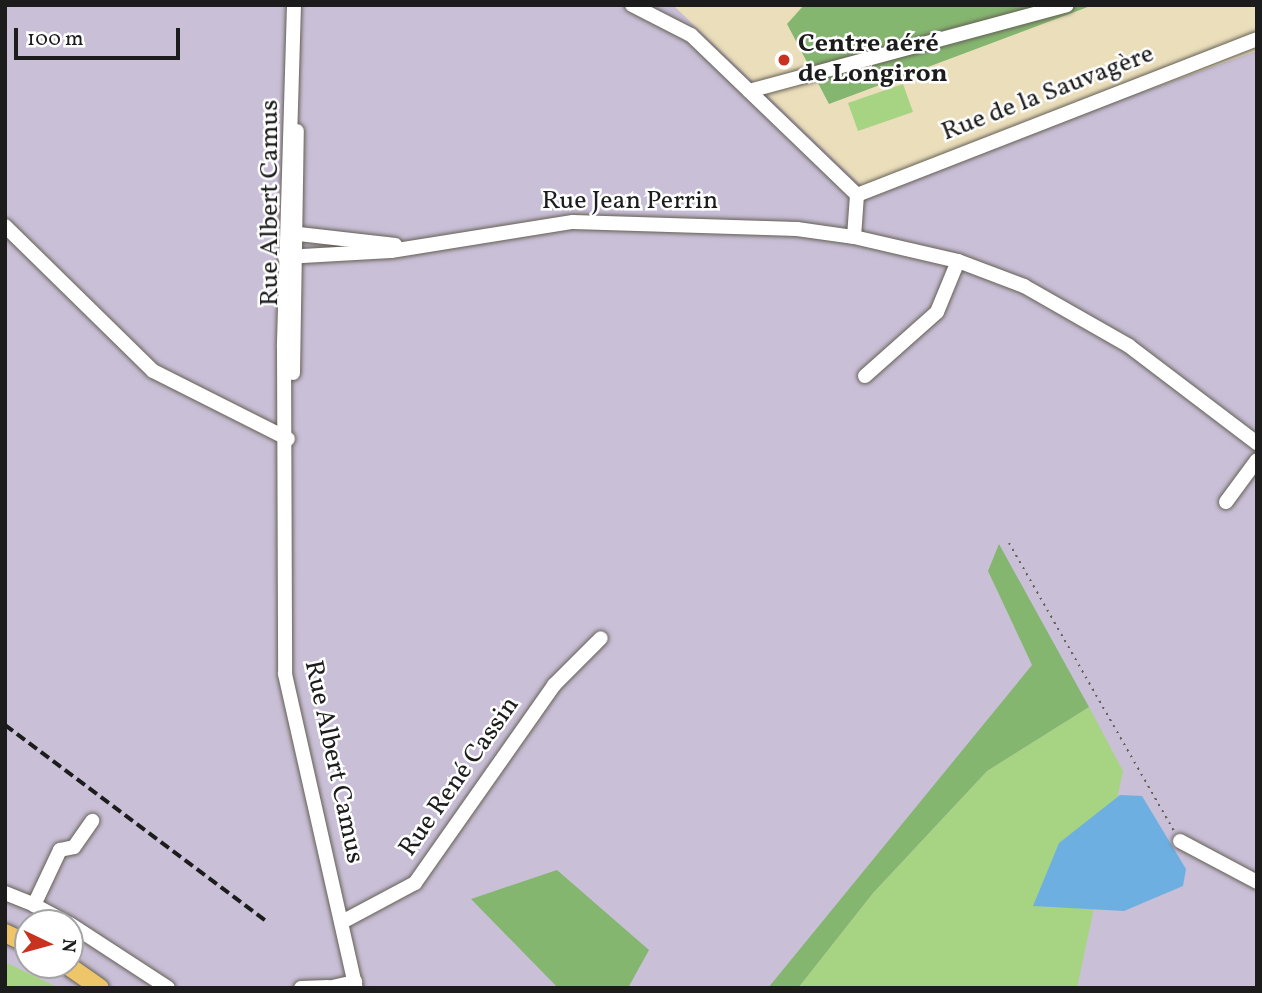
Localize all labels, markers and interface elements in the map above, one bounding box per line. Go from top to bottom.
scale bar [18,14,184,58]
text: 100 m [27,25,84,54]
place label: Centre aéré de Longiron [798,29,948,90]
street label: Rue de la Sauvagère [937,39,1159,149]
marker: Centre aéré de Longiron [776,52,792,68]
street label: Rue Albert Camus [255,100,287,306]
street label: Rue Jean Perrin [542,186,718,218]
street label: Rue Albert Camus [296,658,370,866]
street label: Rue René Cassin [393,691,527,863]
north arrow [14,909,84,979]
text: N [54,938,81,954]

